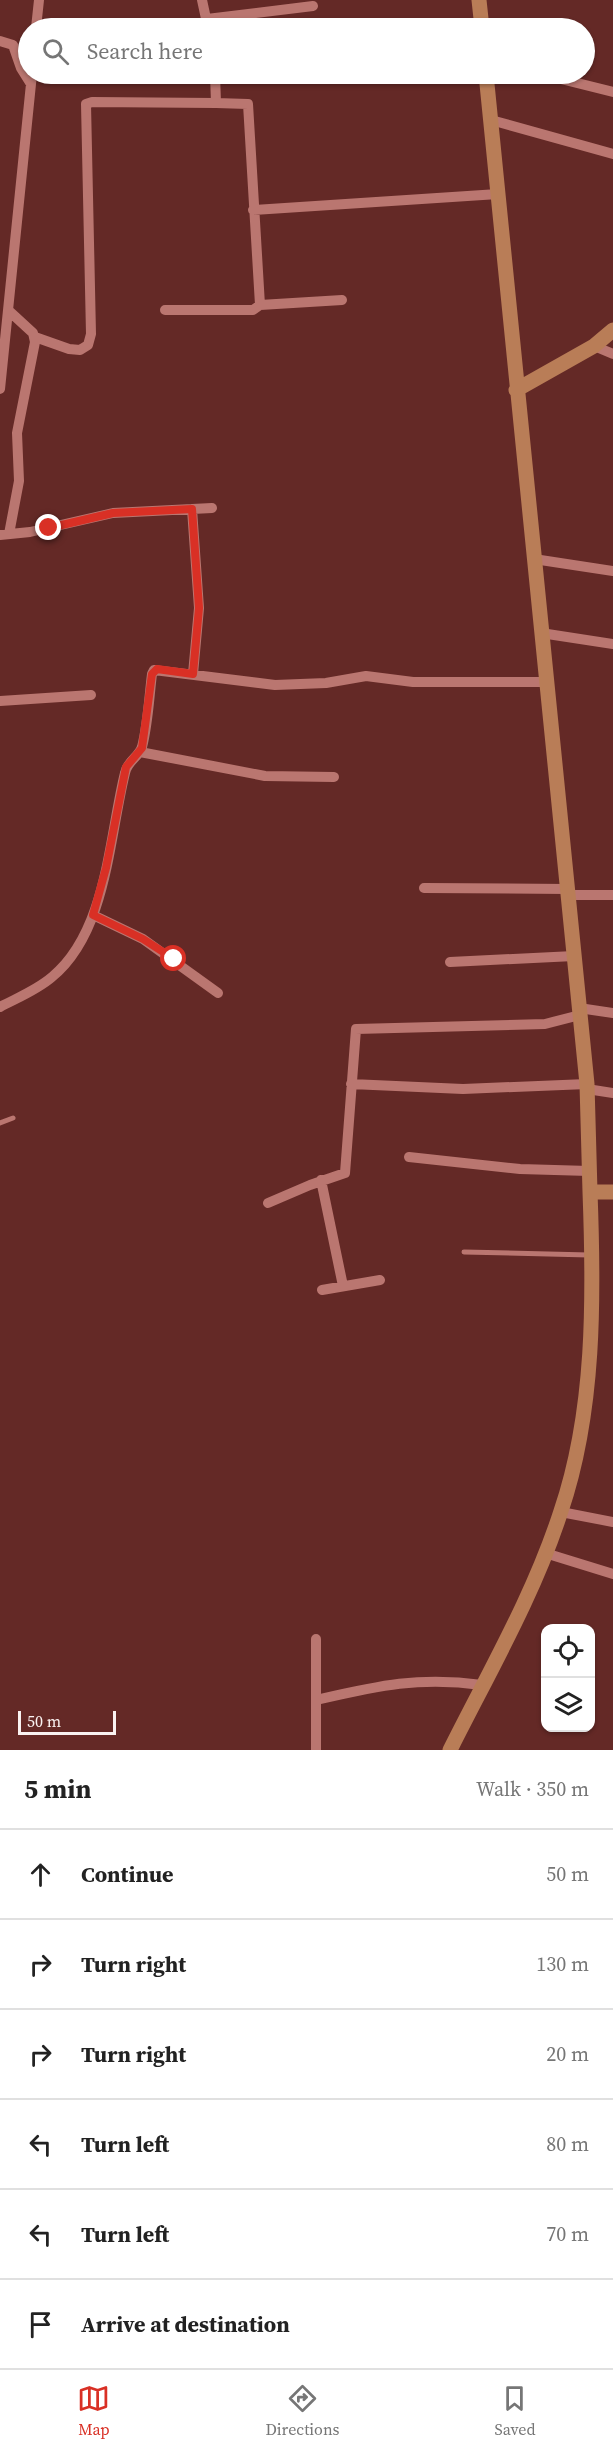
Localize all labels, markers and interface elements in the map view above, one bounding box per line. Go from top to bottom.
search box [18,18,595,84]
icon: search [39,35,72,68]
text: Search here [87,36,203,66]
route end [35,514,61,540]
route start [160,945,186,971]
map controls [541,1624,595,1732]
button: locate [541,1624,595,1678]
button: layers [541,1678,595,1732]
scale bar [18,1708,116,1736]
text: 50 m [27,1710,61,1732]
text: 5 min [24,1771,91,1807]
text: Walk · 350 m [476,1775,589,1803]
icon: ahead [24,1858,57,1891]
text: Continue [81,1859,174,1889]
text: 50 m [546,1860,589,1888]
icon: right [24,1948,57,1981]
text: Turn right [81,1949,186,1979]
text: 130 m [536,1950,589,1978]
icon: right [24,2038,57,2071]
text: Turn right [81,2039,186,2069]
text: 20 m [546,2040,589,2068]
icon: left [24,2128,57,2161]
text: Turn left [81,2129,169,2159]
text: 80 m [546,2130,589,2158]
icon: left [24,2218,57,2251]
text: Turn left [81,2219,169,2249]
text: 70 m [546,2220,589,2248]
icon: arrive [24,2308,57,2341]
text: Arrive at destination [81,2309,290,2339]
tab: Map [77,2382,110,2440]
tab: Directions [265,2382,340,2440]
tab: Saved [494,2382,536,2440]

